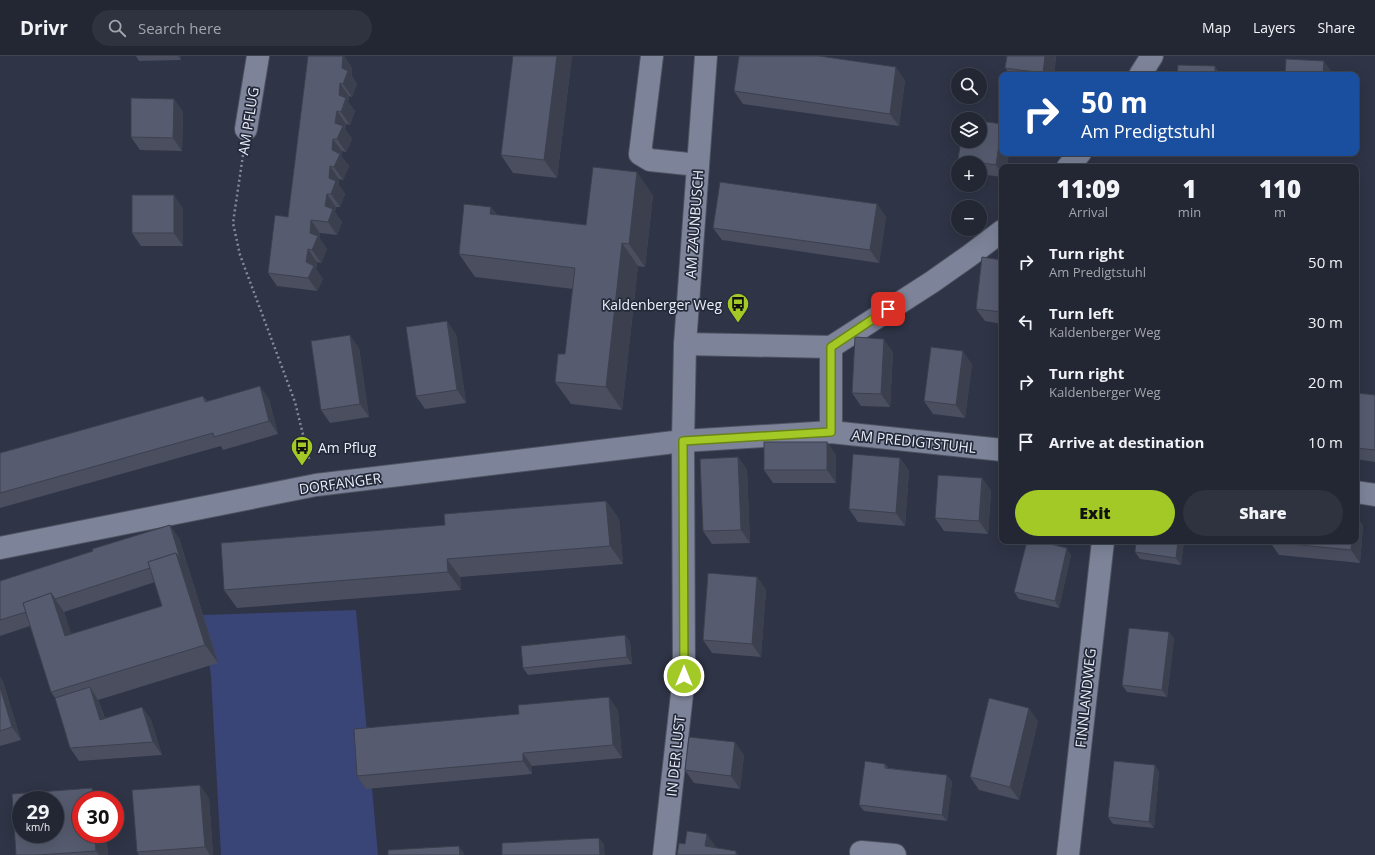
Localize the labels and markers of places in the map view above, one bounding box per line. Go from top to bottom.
bus stop icon: Kaldenberger Weg [725,291,751,324]
pin [871,292,905,326]
place label: Kaldenberger Weg [602,295,722,314]
bus stop icon: Am Pflug [289,434,315,467]
place label: Am Pflug [318,438,377,457]

